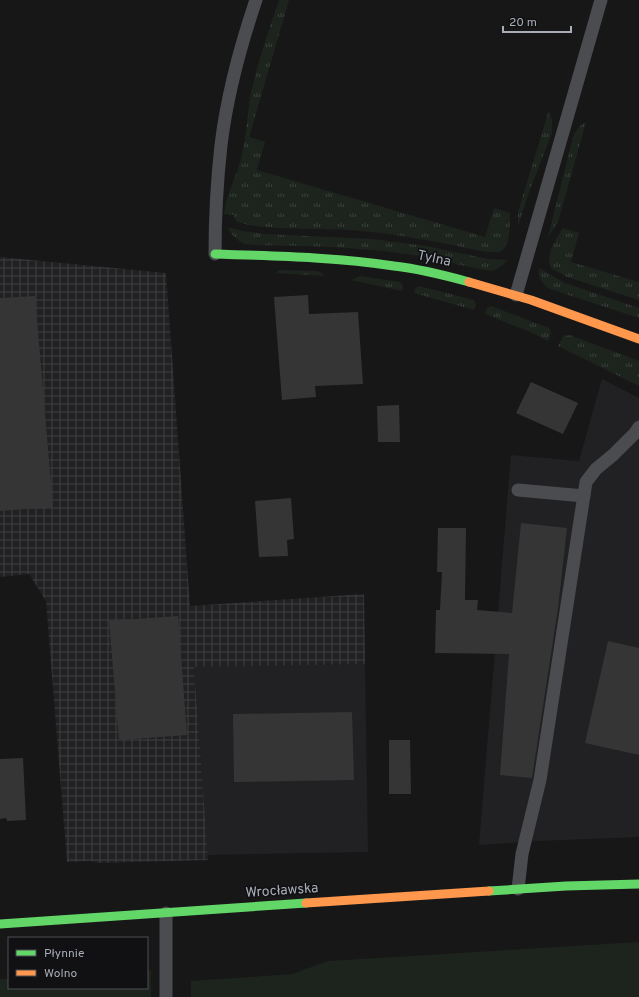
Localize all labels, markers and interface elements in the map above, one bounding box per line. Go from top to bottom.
scale bar [503,8,571,34]
text: 20 m [509,15,537,31]
street label: Tylna [416,247,452,271]
street label: Wrocławska [245,880,319,902]
legend [8,937,148,989]
text: Płynnie [44,946,84,962]
text: Wolno [44,966,78,982]

